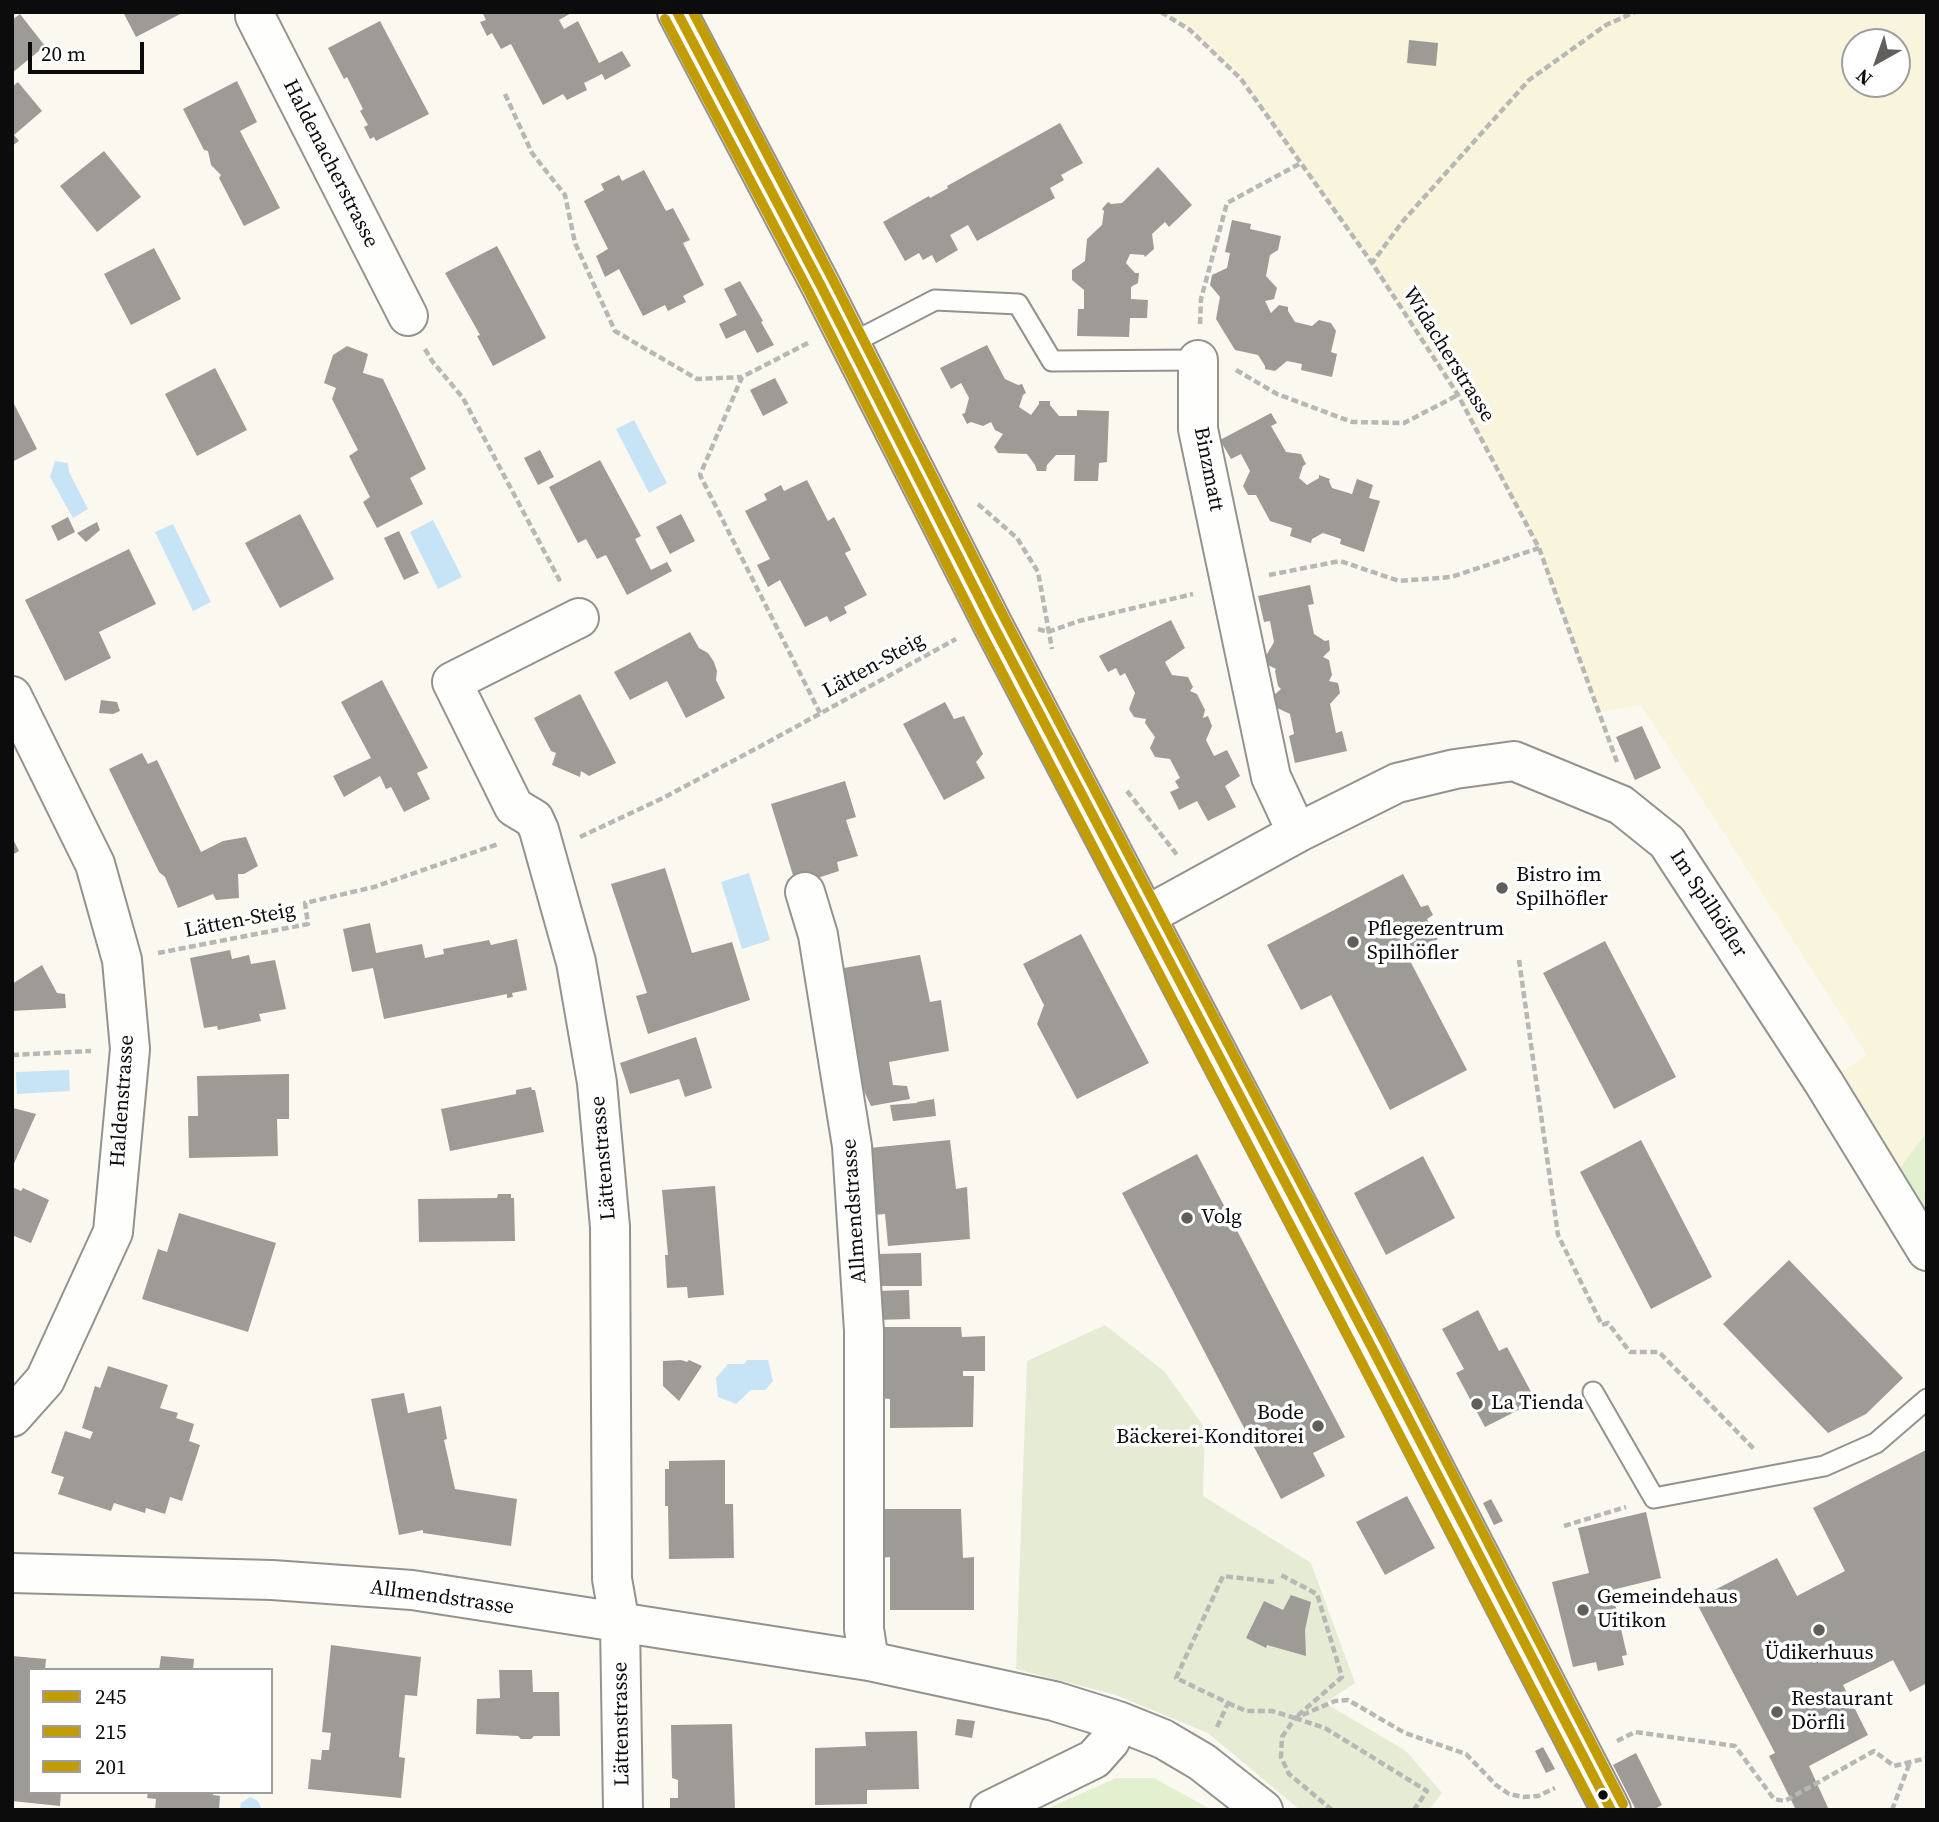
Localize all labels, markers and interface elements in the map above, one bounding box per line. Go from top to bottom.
scale bar [32,28,147,72]
north arrow [1841,28,1911,98]
text: 20 m [41,39,86,68]
text: N [1850,63,1877,92]
street label: Haldenacherstrasse [277,76,383,252]
street label: Widacherstrasse [1396,283,1500,427]
street label: Binzmatt [1188,425,1228,513]
street label: Lätten-Steig [819,628,929,704]
street label: Im Spilhöfler [1664,845,1752,963]
place label: Bistro im Spilhöfler [1516,863,1608,913]
marker: Bistro im Spilhöfler [1494,880,1510,896]
street label: Lätten-Steig [183,898,297,944]
place label: Pflegezentrum Spilhöfler [1367,917,1504,967]
marker: Pflegezentrum Spilhöfler [1345,934,1361,950]
street label: Haldenstrasse [106,1034,140,1168]
street label: Lättenstrasse [586,1095,622,1221]
street label: Allmendstrasse [837,1138,873,1284]
place label: Volg [1201,1205,1242,1231]
marker: Volg [1179,1210,1195,1226]
place label: La Tienda [1491,1391,1584,1417]
marker: La Tienda [1469,1396,1485,1412]
place label: Bode Bäckerei-Konditorei [1116,1401,1304,1451]
marker: Bode Bäckerei-Konditorei [1310,1418,1326,1434]
street label: Allmendstrasse [368,1575,516,1621]
place label: Gemeindehaus Uitikon [1597,1585,1738,1635]
marker: Gemeindehaus Uitikon [1575,1602,1591,1618]
marker: Üdikerhuus [1811,1622,1827,1638]
place label: Üdikerhuus [1764,1641,1874,1667]
street label: Lättenstrasse [608,1661,636,1787]
legend [28,1668,273,1794]
text: 245 [95,1682,127,1711]
place label: Restaurant Dörfli [1791,1687,1893,1737]
marker: Restaurant Dörfli [1769,1704,1785,1720]
text: 215 [95,1717,127,1746]
text: 201 [95,1752,127,1781]
unlabelled marker [1596,1788,1610,1802]

